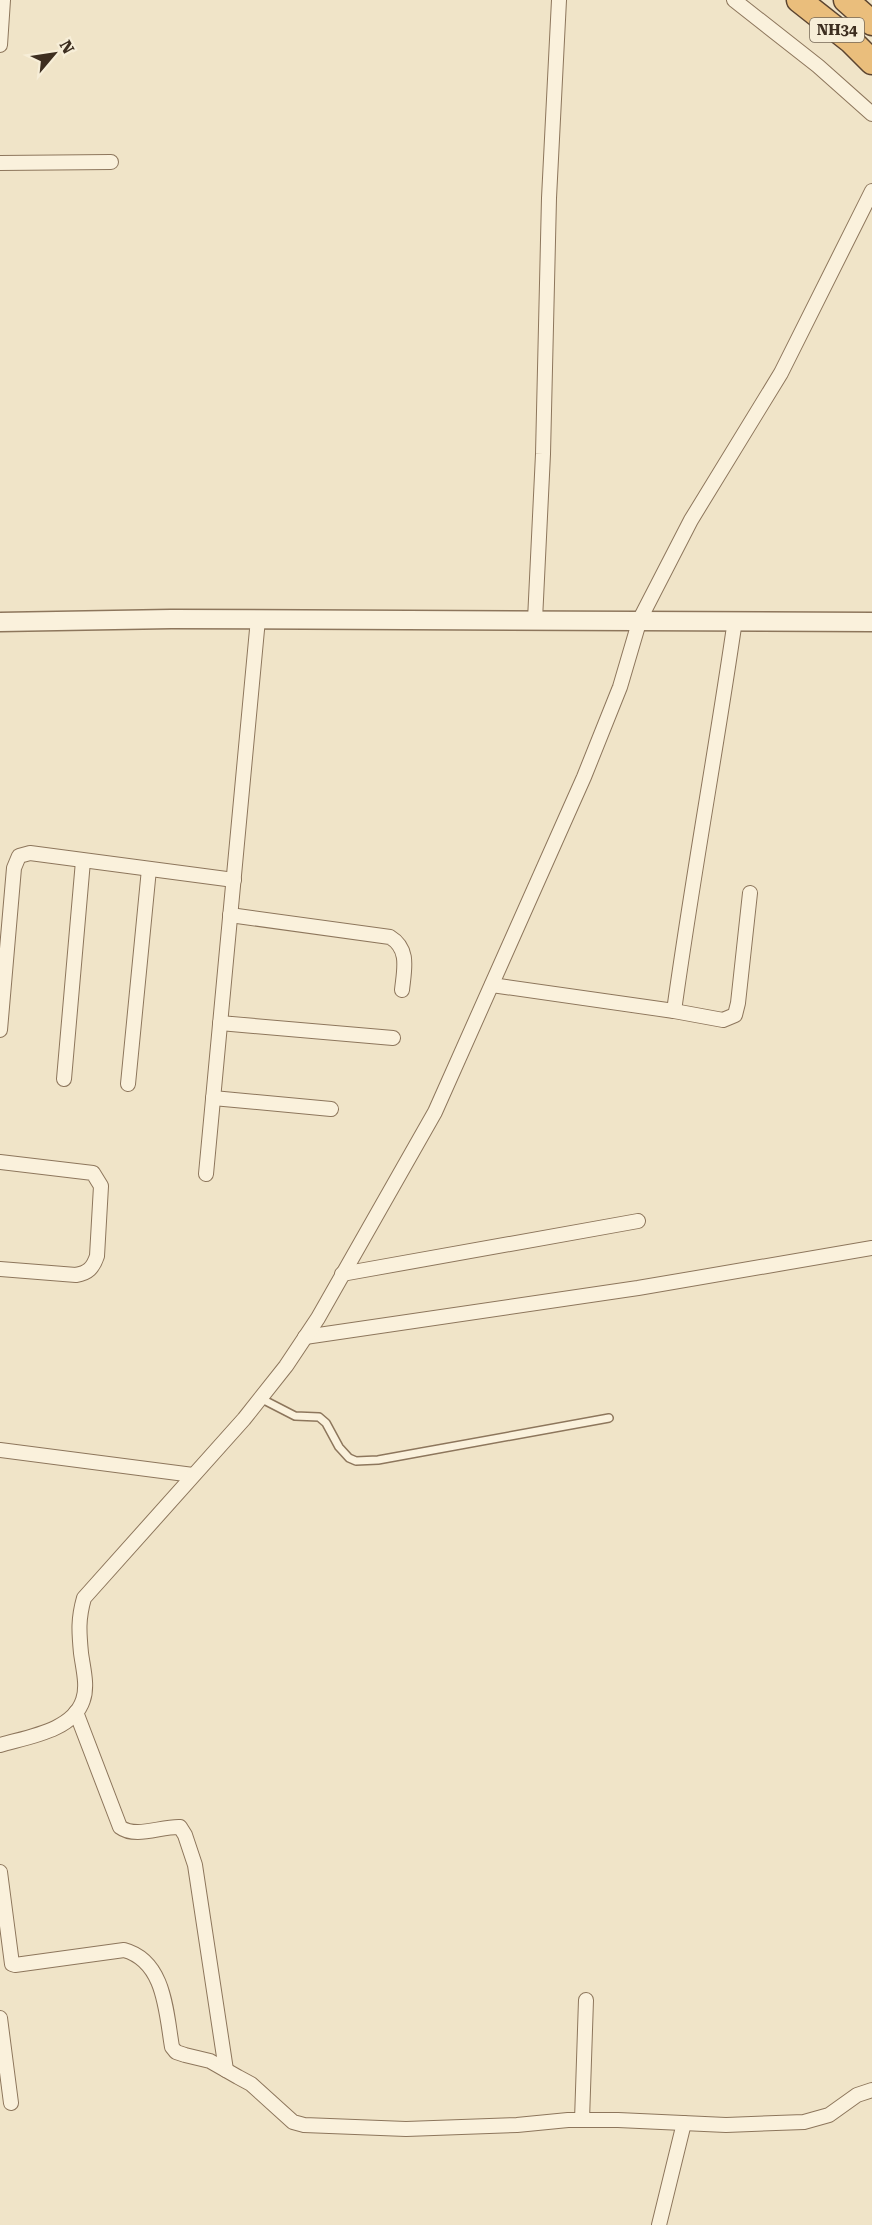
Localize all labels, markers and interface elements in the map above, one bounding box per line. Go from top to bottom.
road number: NH34 [810,18,864,42]
north arrow [24,24,84,84]
text: N [55,37,78,57]

